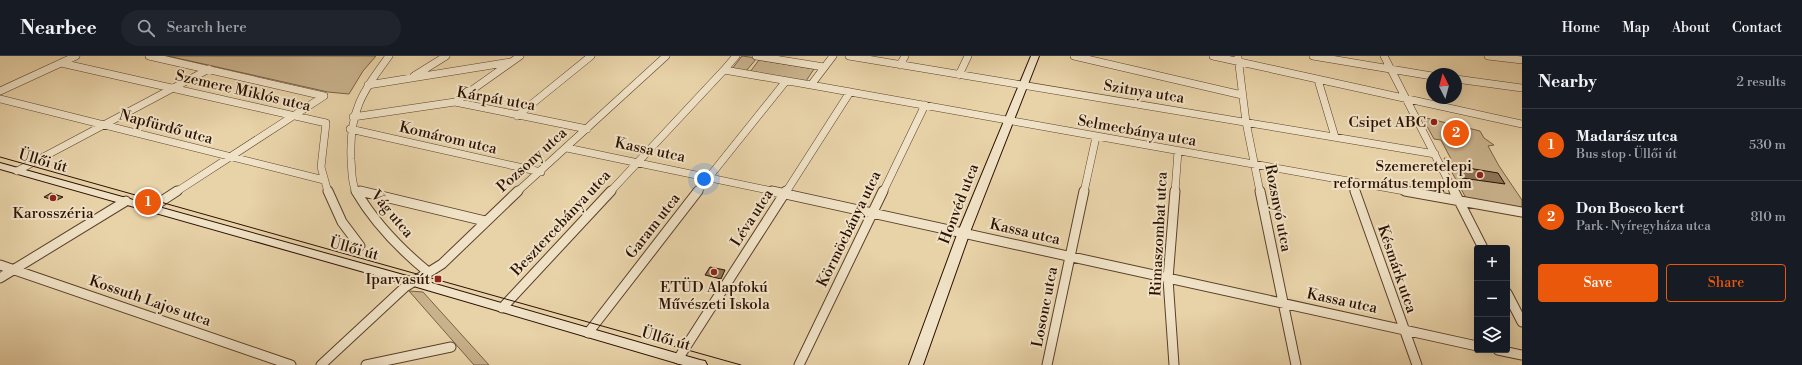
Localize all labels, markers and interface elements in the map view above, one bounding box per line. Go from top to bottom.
search box [121,10,401,46]
text: Nearbee [20,16,97,40]
icon: search [135,17,157,39]
text: Search here [167,18,247,37]
text: Home [1562,19,1600,37]
text: Map [1622,19,1650,37]
text: About [1672,19,1710,37]
text: Contact [1732,19,1782,37]
street label: Szemere Miklós utca [173,66,313,116]
north arrow [1426,68,1462,104]
text: Nearby [1538,71,1597,93]
text: 2 results [1737,74,1786,90]
street label: Szitnya utca [1102,76,1186,108]
street label: Kárpát utca [455,83,537,115]
street label: Napfürdő utca [117,105,215,149]
street label: Selmecbánya utca [1076,111,1198,151]
place label: Csipet ABC [1348,113,1426,132]
marker: Csipet ABC [1429,117,1439,127]
street label: Komárom utca [397,118,499,159]
pin: 2 [1443,118,1469,148]
street label: Pozsony utca [493,123,571,196]
text: Madarász utca [1576,127,1678,146]
street label: Kassa utca [613,133,687,167]
text: 1 [1548,137,1554,153]
text: 530 m [1749,137,1786,153]
street label: Üllői út [16,144,71,177]
text: Bus stop · Üllői út [1576,146,1677,162]
place label: Szemeretelepi református templom [1333,157,1472,193]
street label: Honvéd utca [935,161,983,247]
street label: Rozsnyó utca [1260,163,1296,254]
street label: Besztercebánya utca [506,166,615,281]
street label: Körmöcbánya utca [813,168,886,290]
your location [694,169,714,189]
marker: Szemeretelepi református templom [1475,170,1485,180]
street label: Rimaszombat utca [1146,171,1172,297]
street label: Vág utca [366,185,418,242]
street label: Léva utca [726,185,778,250]
pin: 1 [135,187,161,217]
street label: Garam utca [622,189,685,262]
marker: Karosszéria [48,193,58,203]
text: Don Bosco kert [1576,199,1684,218]
place label: Karosszéria [12,204,94,223]
text: 2 [1547,209,1555,225]
text: 810 m [1750,209,1786,225]
street label: Kassa utca [988,215,1063,249]
text: Park · Nyíregyháza utca [1576,218,1711,234]
street label: Késmárk utca [1373,222,1421,316]
street label: Üllői út [327,232,382,265]
map controls [1474,245,1510,353]
button: + [1474,245,1510,281]
button: Save [1538,264,1658,302]
button: Share [1666,264,1786,302]
street label: Losonc utca [1028,265,1062,349]
marker: ETÜD Alapfokú Művészeti Iskola [709,267,719,277]
place label: Iparvasút [366,270,431,289]
street label: Kossuth Lajos utca [87,271,214,331]
marker: Iparvasút [433,274,443,284]
place label: ETÜD Alapfokú Művészeti Iskola [658,277,770,314]
button: − [1474,281,1510,317]
street label: Kassa utca [1305,284,1379,318]
button: layers [1474,317,1510,353]
street label: Üllői út [639,322,694,355]

